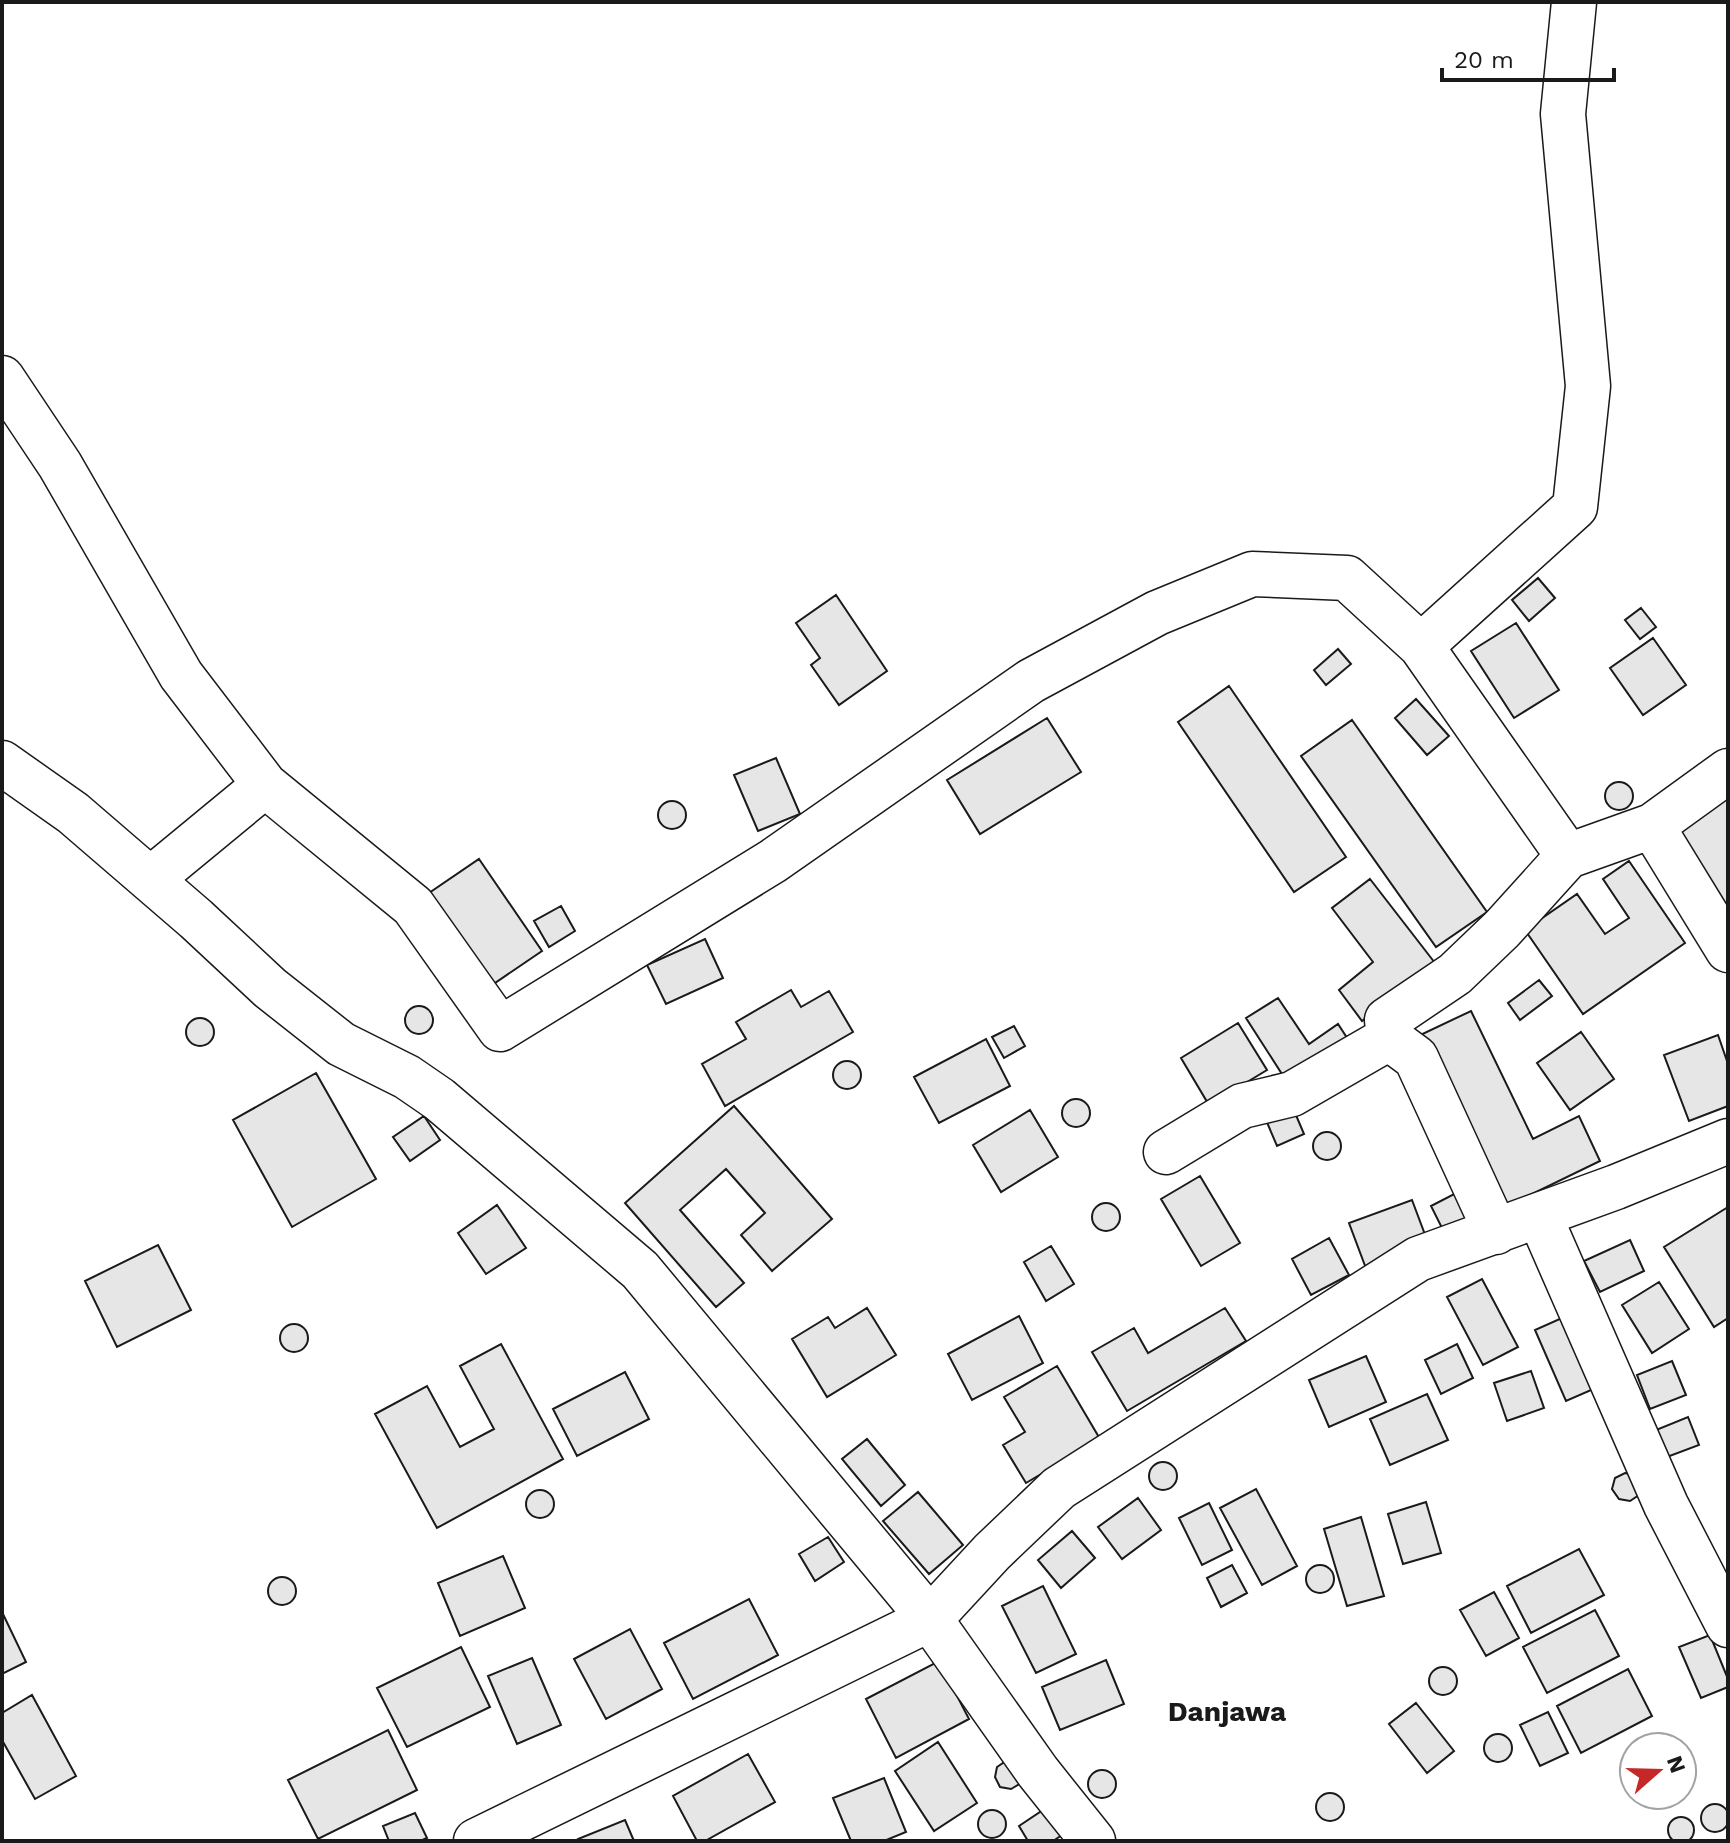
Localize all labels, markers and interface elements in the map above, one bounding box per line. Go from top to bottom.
scale bar [1442,32,1614,82]
text: 20 m [1454,46,1514,74]
district label: Danjawa [1168,1695,1287,1728]
north arrow [1618,1731,1698,1811]
text: N [1662,1752,1691,1776]

